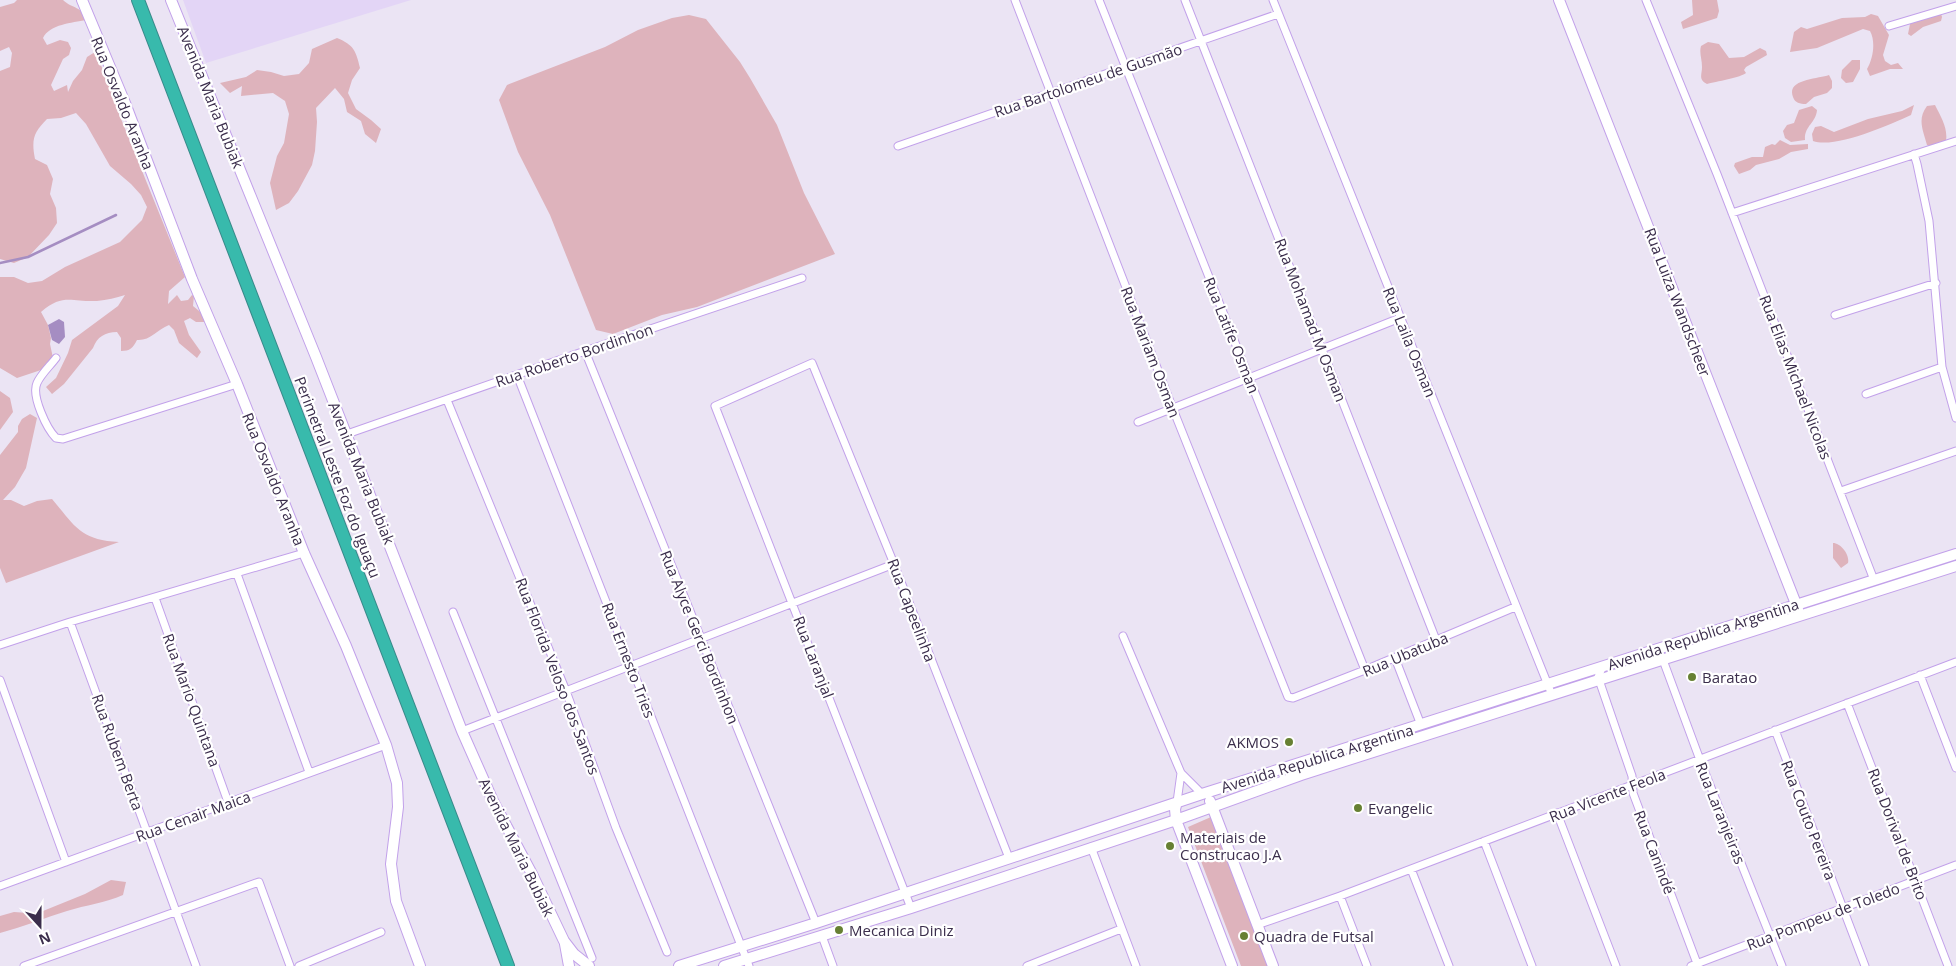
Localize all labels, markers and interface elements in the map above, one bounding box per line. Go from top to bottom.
street label: Avenida Maria Bubiak [173,23,249,171]
street label: Rua Osvaldo Aranha [87,33,159,173]
street label: Rua Bartolomeu de Gusmão [991,38,1185,122]
street label: Rua Luiza Wandscheer [1640,225,1716,379]
street label: Rua Mohamad M Osman [1271,235,1351,405]
street label: Rua Latife Osman [1200,274,1264,396]
street label: Rua Mariam Osman [1117,284,1185,420]
street label: Rua Laila Osman [1379,284,1441,400]
street label: Rua Elias Michael Nicolas [1755,292,1837,462]
street label: Rua Roberto Bordinhon [493,319,655,391]
street label: Perimetral Leste Foz do Iguaçu [290,373,386,581]
street label: Avenida Maria Bubiak [324,399,400,547]
street label: Rua Osvaldo Aranha [238,409,310,549]
street label: Rua Alyce Gerci Bordinhon [656,547,744,727]
street label: Rua Capeelinha [883,556,941,664]
street label: Rua Florida Veloso dos Santos [511,575,605,777]
street label: Avenida Republica Argentina [1605,594,1801,674]
street label: Rua Ernesto Tries [598,599,660,721]
street label: Rua Laranjal [789,613,839,701]
street label: Rua Ubatuba [1359,627,1451,681]
street label: Rua Mario Quintana [159,631,225,769]
place label: Baratao [1702,667,1757,687]
marker: Baratao [1686,671,1698,683]
street label: Rua Rubem Berta [88,691,148,813]
street label: Avenida Republica Argentina [1218,719,1416,797]
place label: AKMOS [1227,732,1279,752]
marker: AKMOS [1283,736,1295,748]
street label: Rua Couto Pereira [1777,757,1841,883]
street label: Rua Laranjeiras [1691,759,1751,867]
street label: Rua Vicente Feola [1546,764,1668,826]
street label: Rua Dorival de Brito [1864,765,1932,903]
street label: Avenida Maria Bubiak [475,774,559,920]
street label: Rua Cenair Maica [133,786,253,846]
place label: Evangelic [1368,798,1433,818]
marker: Evangelic [1352,802,1364,814]
street label: Rua Canindé [1630,807,1680,897]
place label: Materiais de Construcao J.A [1180,827,1282,864]
marker: Materiais de Construcao J.A [1164,840,1176,852]
street label: Rua Pompeu de Toledo [1744,878,1902,954]
north arrow [15,901,65,951]
place label: Mecanica Diniz [849,920,954,940]
marker: Mecanica Diniz [833,924,845,936]
place label: Quadra de Futsal [1254,926,1374,946]
text: N [36,928,54,950]
marker: Quadra de Futsal [1238,930,1250,942]

